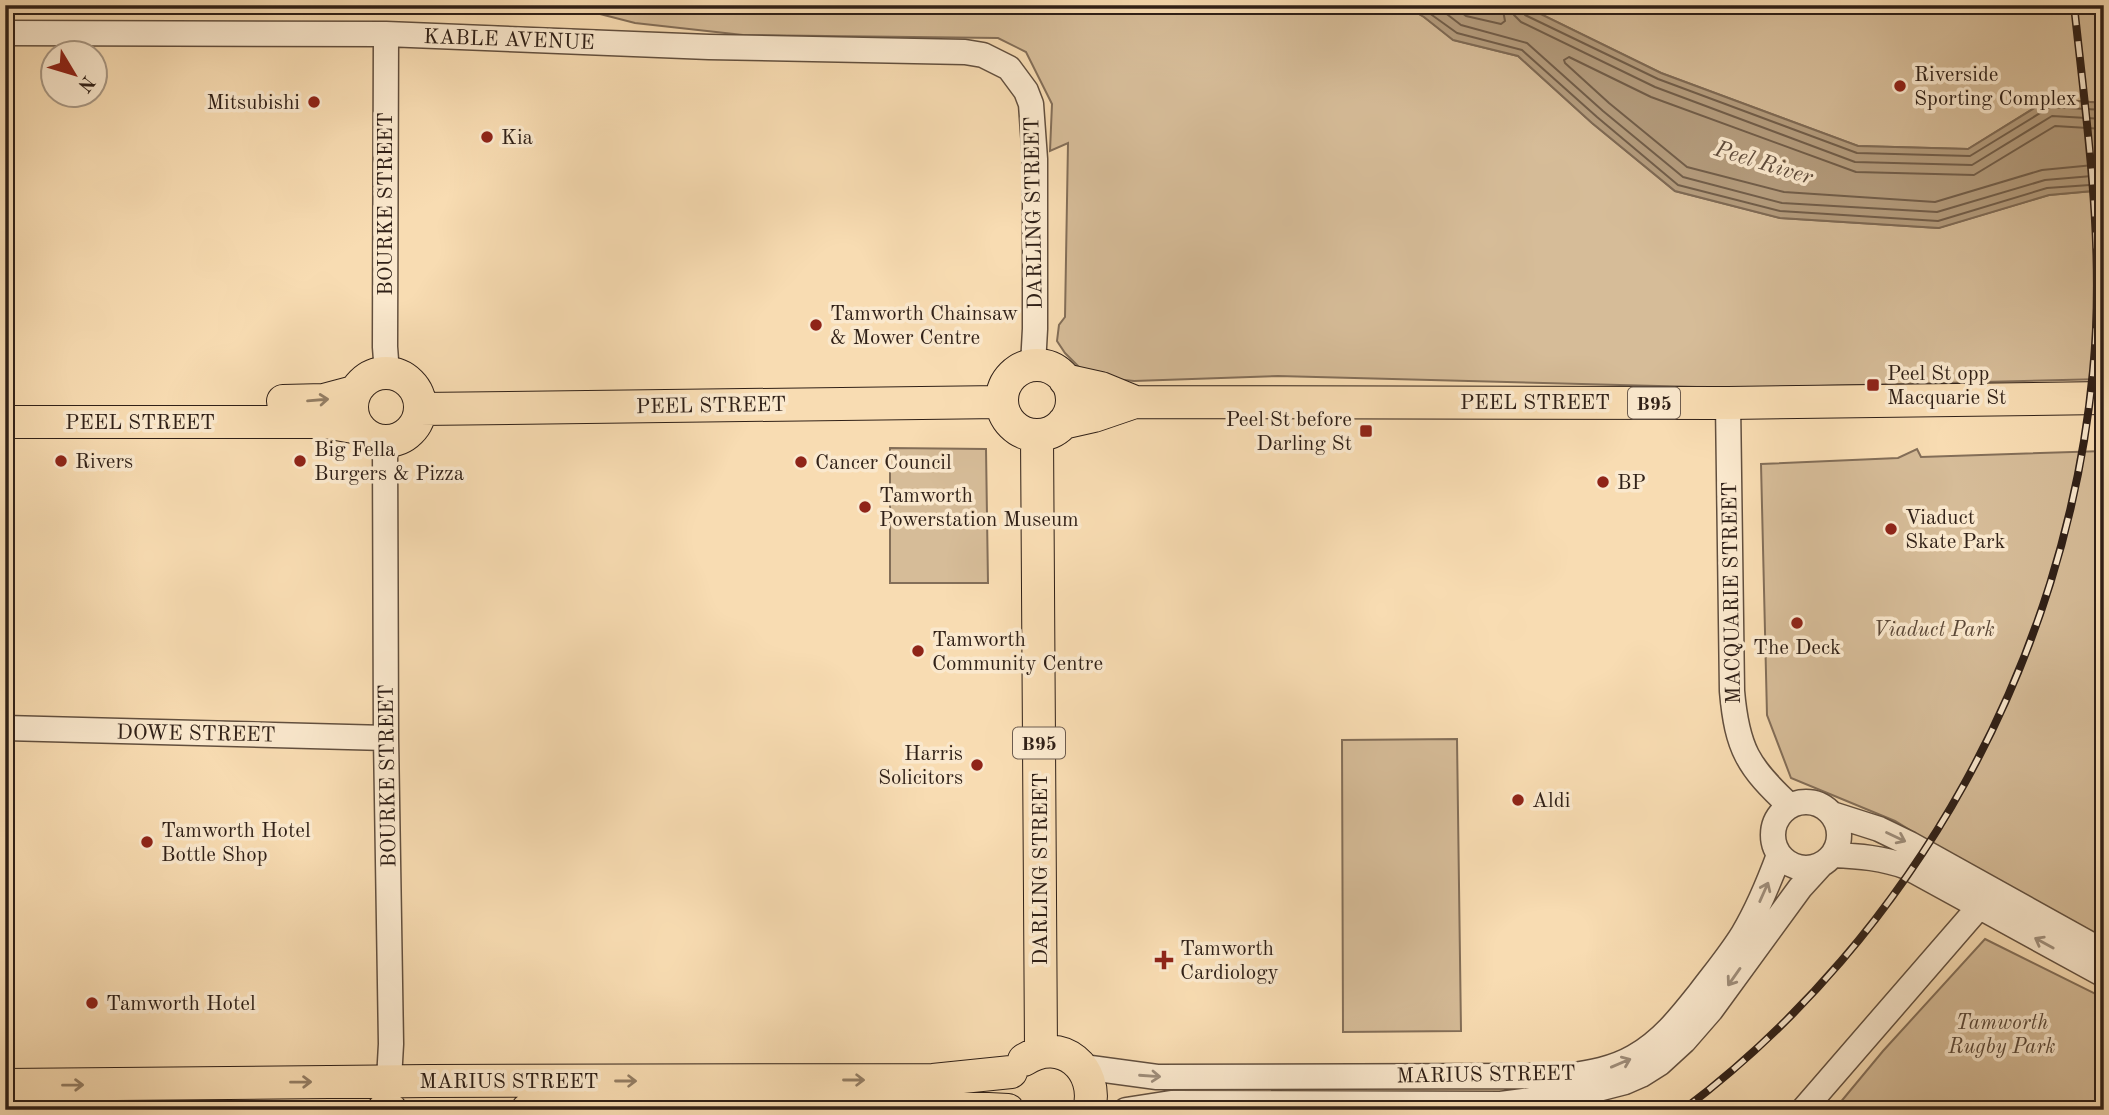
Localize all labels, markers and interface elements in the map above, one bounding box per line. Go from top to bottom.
street label: KABLE AVENUE [423,27,595,54]
north arrow [38,38,108,108]
place label: Riverside Sporting Complex [1914,65,2077,110]
text: N [73,71,97,95]
marker: Riverside Sporting Complex [1892,78,1908,94]
place label: Mitsubishi [206,93,300,114]
marker: Mitsubishi [306,94,322,110]
street label: BOURKE STREET [376,112,397,296]
street label: DARLING STREET [1022,116,1047,309]
place label: Kia [501,128,533,149]
marker: Kia [479,129,495,145]
water label: Peel River [1711,137,1816,190]
place label: Tamworth Chainsaw & Mower Centre [830,304,1018,349]
marker: Tamworth Chainsaw & Mower Centre [808,317,824,333]
place label: Peel St opp Macquarie St [1887,364,2006,409]
marker: Peel St opp Macquarie St [1865,377,1881,393]
road number: B95 [1628,388,1680,418]
one-way arrow [306,393,329,406]
street label: PEEL STREET [1460,393,1610,414]
street label: PEEL STREET [636,395,786,418]
place label: Peel St before Darling St [1226,410,1352,455]
street label: PEEL STREET [65,413,215,434]
marker: Peel St before Darling St [1358,423,1374,439]
place label: Big Fella Burgers & Pizza [314,440,464,485]
place label: Rivers [75,452,133,473]
marker: Rivers [53,453,69,469]
marker: Big Fella Burgers & Pizza [292,453,308,469]
place label: Cancer Council [815,453,952,474]
marker: Cancer Council [793,454,809,470]
place label: BP [1617,473,1646,494]
marker: BP [1595,474,1611,490]
street label: MACQUARIE STREET [1720,482,1745,704]
place label: Tamworth Powerstation Museum [879,486,1079,531]
marker: Tamworth Powerstation Museum [857,499,873,515]
place label: Viaduct Skate Park [1905,508,2006,553]
marker: Viaduct Skate Park [1883,521,1899,537]
marker: The Deck [1789,615,1805,631]
park label: Viaduct Park [1873,620,1995,641]
place label: Tamworth Community Centre [932,630,1103,675]
place label: The Deck [1753,638,1841,659]
marker: Tamworth Community Centre [910,643,926,659]
street label: BOURKE STREET [376,684,401,868]
street label: DOWE STREET [116,723,276,746]
road number: B95 [1013,728,1065,758]
place label: Harris Solicitors [878,744,963,789]
marker: Harris Solicitors [969,757,985,773]
street label: DARLING STREET [1031,773,1052,965]
place label: Aldi [1532,791,1570,812]
marker: Aldi [1510,792,1526,808]
place label: Tamworth Hotel Bottle Shop [161,821,311,866]
one-way arrow [1885,831,1906,844]
marker: Tamworth Hotel Bottle Shop [139,834,155,850]
one-way arrow [1758,882,1771,903]
one-way arrow [2034,936,2055,949]
place label: Tamworth Cardiology [1180,939,1279,984]
marker: Tamworth Cardiology [1154,950,1174,970]
one-way arrow [1727,967,1741,986]
place label: Tamworth Hotel [106,994,256,1015]
marker: Tamworth Hotel [84,995,100,1011]
park label: Tamworth Rugby Park [1947,1013,2056,1058]
one-way arrow [1610,1055,1631,1068]
street label: MARIUS STREET [1396,1063,1576,1088]
one-way arrow [1139,1069,1162,1082]
street label: MARIUS STREET [419,1072,599,1093]
one-way arrow [842,1073,865,1087]
one-way arrow [615,1074,638,1088]
one-way arrow [289,1075,312,1089]
one-way arrow [62,1078,85,1091]

